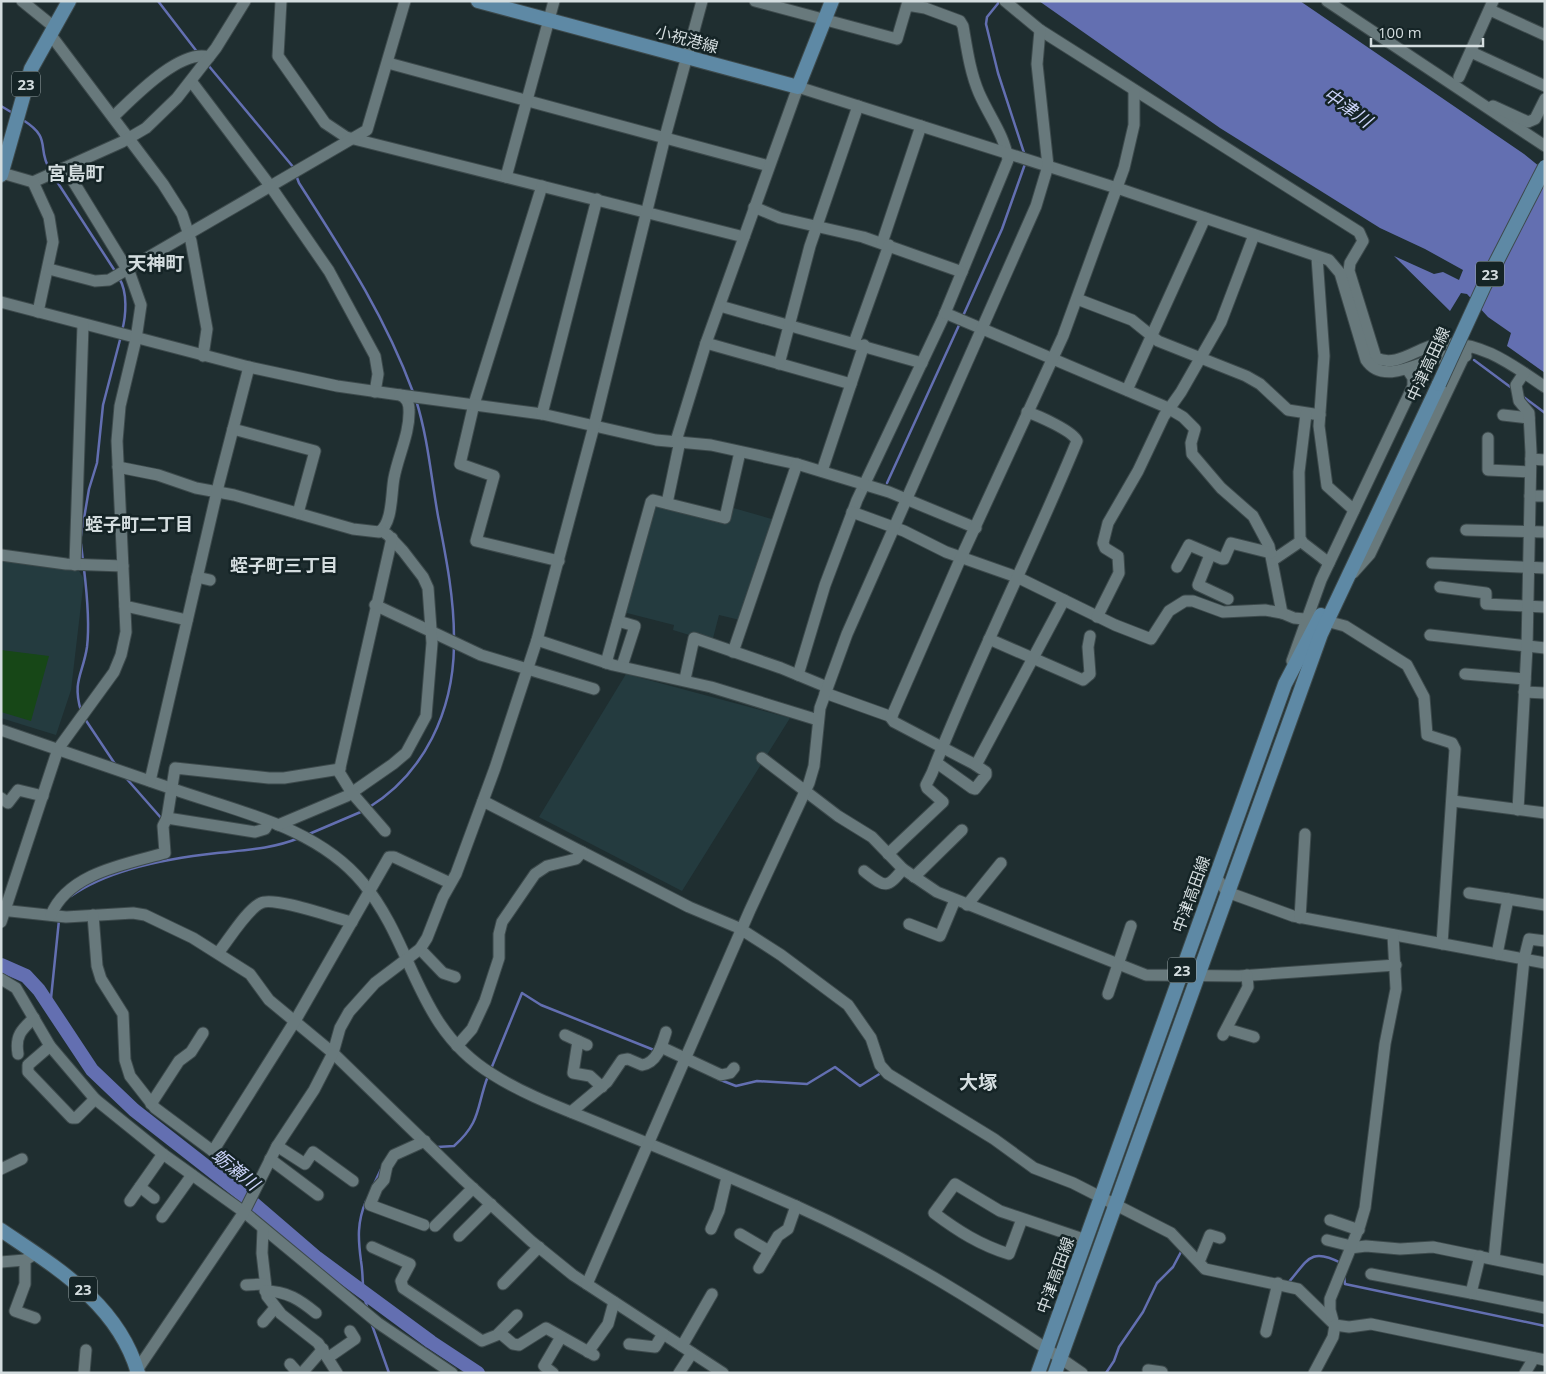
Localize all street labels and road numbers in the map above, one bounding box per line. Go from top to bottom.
street label: 小祝港線 [653,20,721,58]
road number: 23 [12,72,40,96]
road number: 23 [1476,262,1504,286]
street label: 中津高田線 [1401,323,1455,405]
street label: 中津高田線 [1167,853,1215,935]
road number: 23 [1168,958,1196,982]
street label: 中津高田線 [1031,1234,1079,1316]
road number: 23 [69,1276,97,1302]

